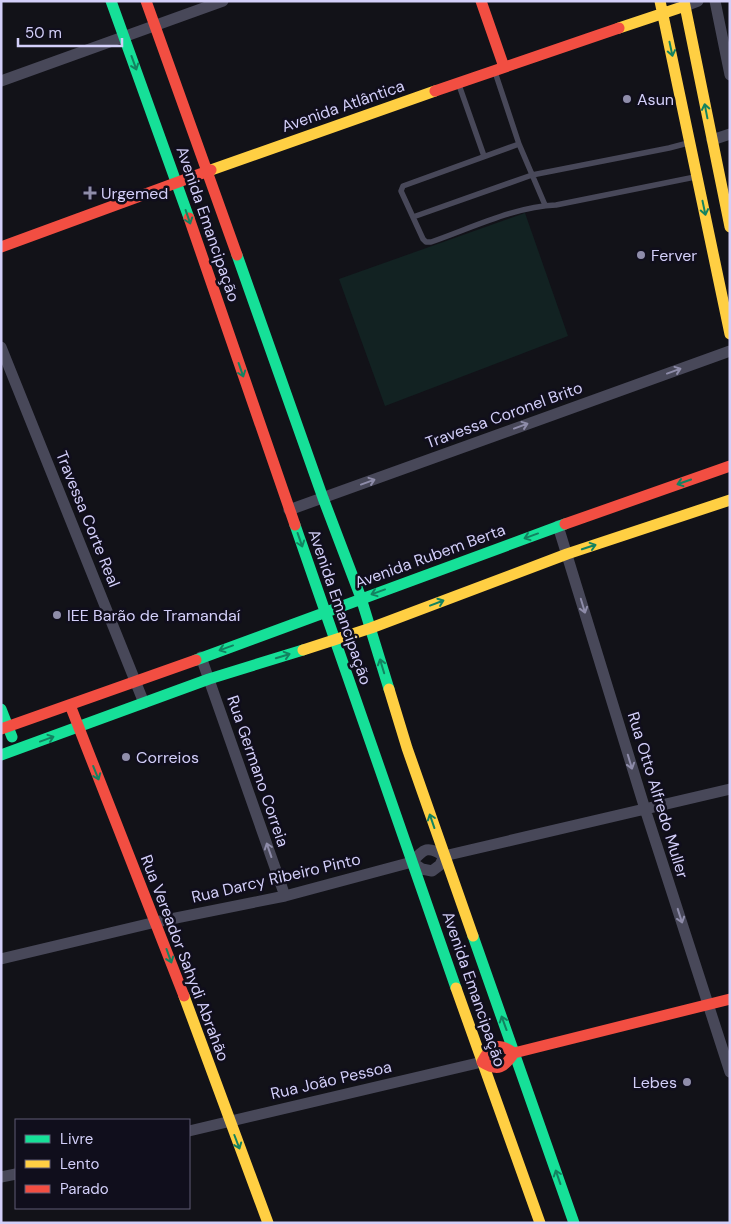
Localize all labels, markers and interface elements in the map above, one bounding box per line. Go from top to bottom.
scale bar [18,15,121,47]
text: 50 m [25,23,62,43]
one-way arrow [666,40,676,56]
one-way arrow [130,55,139,71]
street label: Avenida Atlântica [279,75,407,137]
place label: Asun [637,89,674,110]
marker: Asun [621,93,633,105]
one-way arrow [701,103,710,119]
street label: Avenida Emancipação [172,143,244,305]
place label: Urgemed [101,183,168,204]
marker: Urgemed [83,186,97,200]
one-way arrow [699,200,709,216]
one-way arrow [184,208,193,224]
place label: Ferver [651,245,697,266]
marker: Ferver [635,249,647,261]
one-way arrow [237,362,246,378]
one-way arrow [666,366,681,375]
street label: Travessa Coronel Brito [423,377,585,453]
one-way arrow [513,421,528,430]
street label: Travessa Corte Real [51,448,125,590]
one-way arrow [360,477,376,486]
one-way arrow [677,478,692,487]
street label: Avenida Rubem Berta [352,519,508,593]
street label: Avenida Emancipação [304,526,376,688]
one-way arrow [296,532,305,548]
one-way arrow [523,532,539,541]
one-way arrow [581,542,596,551]
one-way arrow [371,588,386,597]
one-way arrow [428,598,444,607]
one-way arrow [578,598,588,614]
place label: IEE Barão de Tramandaí [67,605,241,626]
marker: IEE Barão de Tramandaí [51,609,63,621]
one-way arrow [218,644,234,653]
one-way arrow [275,651,291,661]
one-way arrow [376,659,386,675]
street label: Rua Germano Correia [222,693,294,849]
street label: Rua Otto Alfredo Muller [623,709,693,881]
one-way arrow [39,734,54,743]
place label: Correios [136,747,199,768]
marker: Correios [120,751,132,763]
one-way arrow [626,753,636,769]
one-way arrow [92,764,101,780]
one-way arrow [427,814,436,829]
one-way arrow [263,842,273,858]
street label: Rua Darcy Ribeiro Pinto [189,848,363,908]
street label: Rua Vereador Sahydi Abrahão [136,852,234,1064]
street label: Avenida Emancipação [438,908,510,1070]
one-way arrow [675,908,685,924]
one-way arrow [165,948,174,963]
one-way arrow [499,1016,508,1032]
street label: Rua João Pessoa [268,1056,394,1104]
place label: Lebes [633,1072,677,1093]
marker: Lebes [681,1076,693,1088]
legend [15,1119,190,1209]
text: Livre [60,1129,93,1149]
one-way arrow [233,1133,242,1149]
text: Lento [60,1154,99,1174]
one-way arrow [553,1169,562,1185]
text: Parado [60,1179,109,1199]

